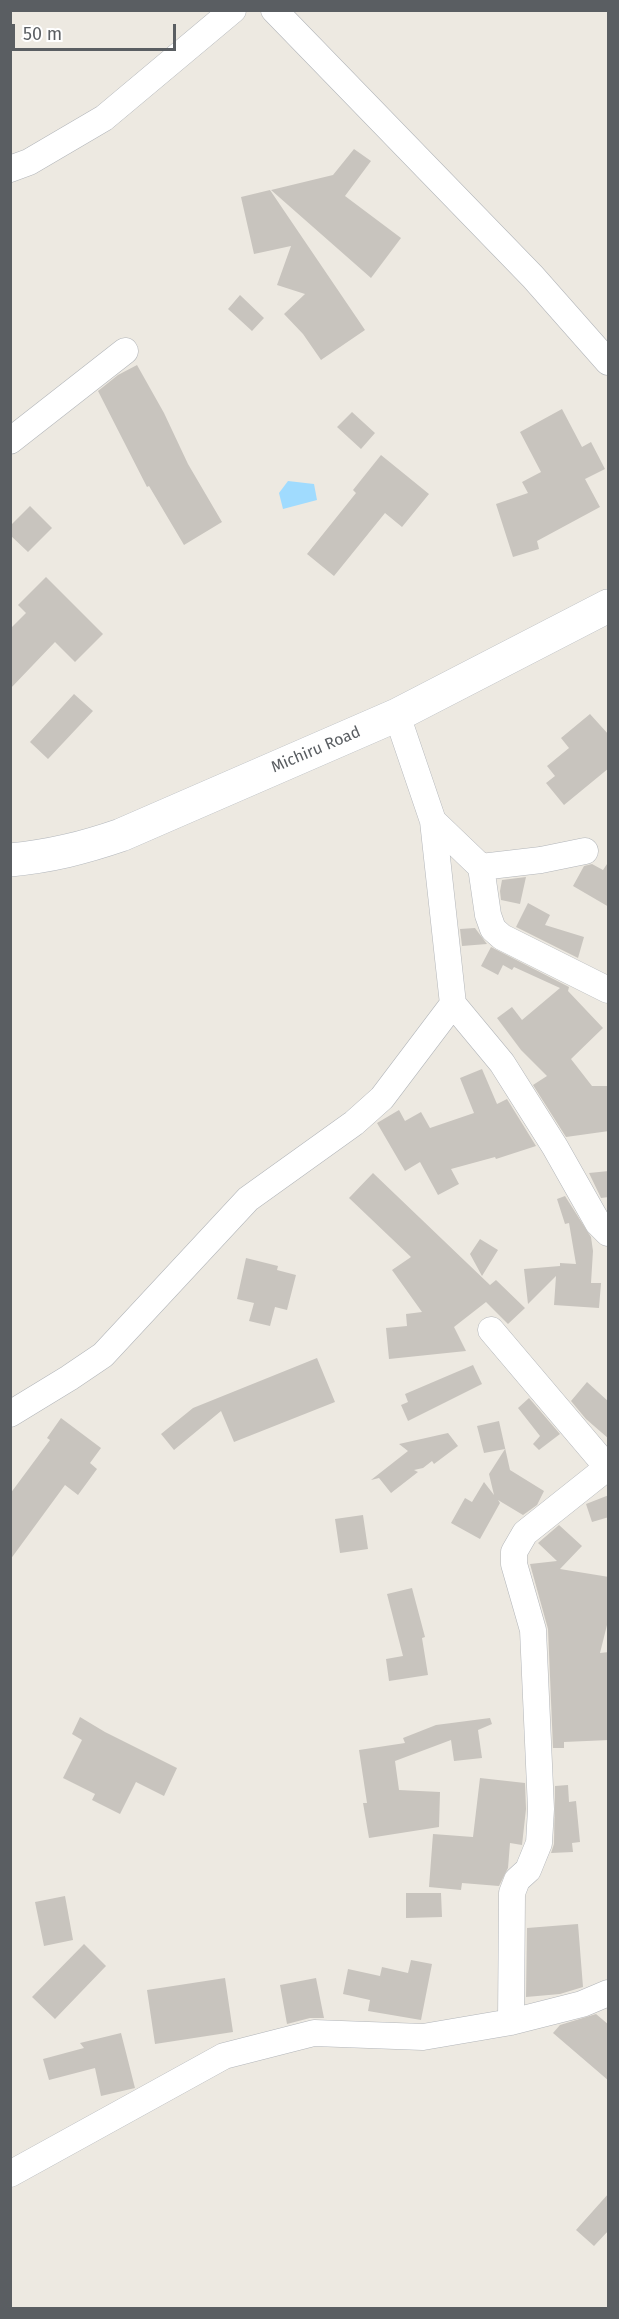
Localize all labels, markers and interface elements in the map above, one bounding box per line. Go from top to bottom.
scale bar [15,12,178,50]
text: 50 m [23,23,62,45]
street label: Michiru Road [268,723,364,777]

